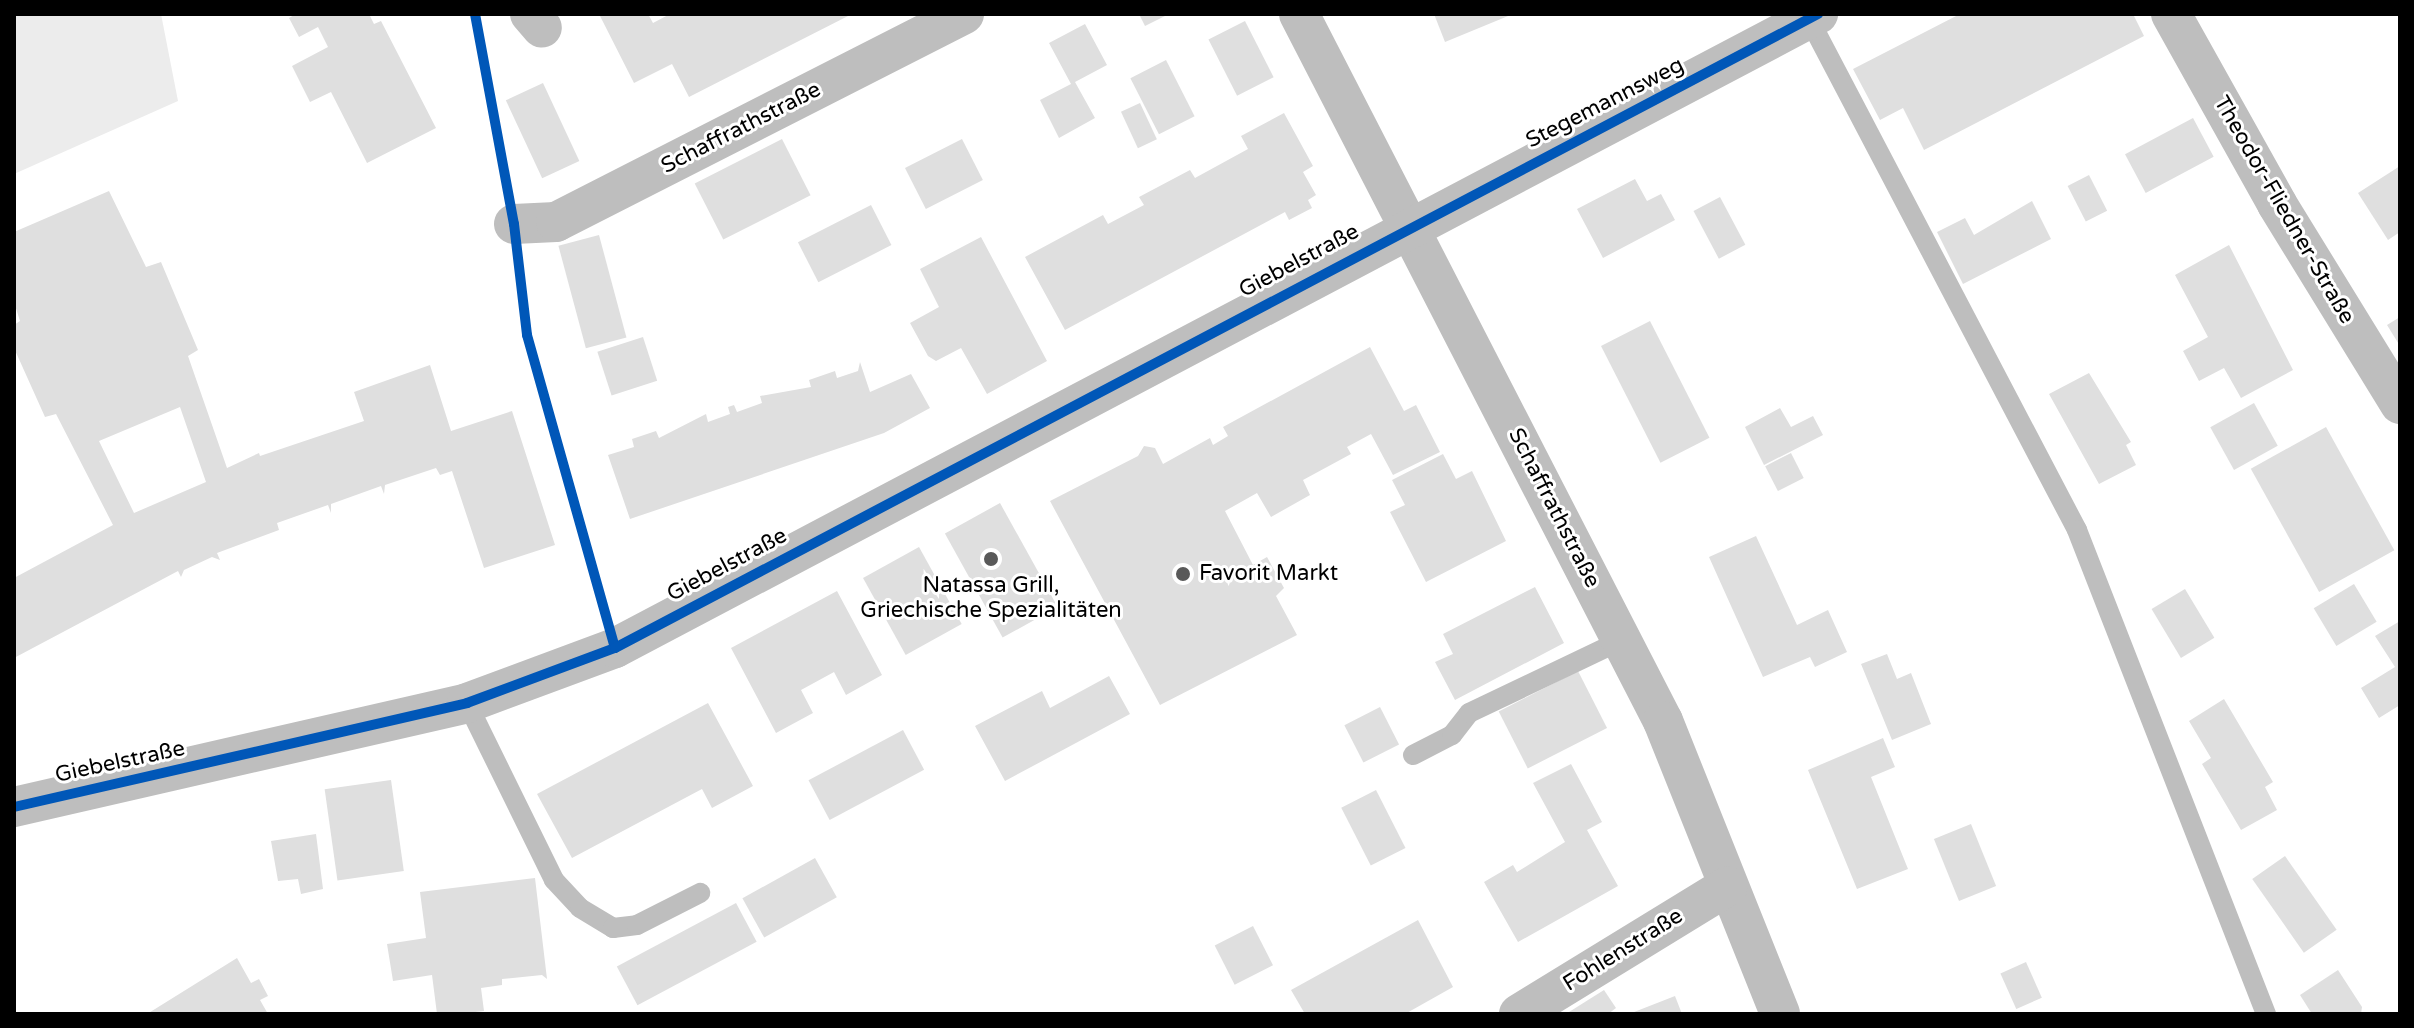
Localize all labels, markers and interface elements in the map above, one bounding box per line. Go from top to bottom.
street label: Stegemannsweg [1522,52,1688,154]
street label: Schaffrathstraße [657,76,825,180]
street label: Theodor-Fliedner-Straße [2208,91,2360,329]
street label: Giebelstraße [1235,218,1363,304]
street label: Schaffrathstraße [1502,424,1606,592]
street label: Giebelstraße [663,522,791,608]
marker: Natassa Grill, Griechische Spezialitäten [982,550,1000,568]
place label: Favorit Markt [1199,561,1338,587]
marker: Favorit Markt [1174,565,1192,583]
place label: Natassa Grill, Griechische Spezialitäten [860,572,1122,624]
street label: Giebelstraße [53,735,187,789]
street label: Fohlenstraße [1558,903,1688,997]

